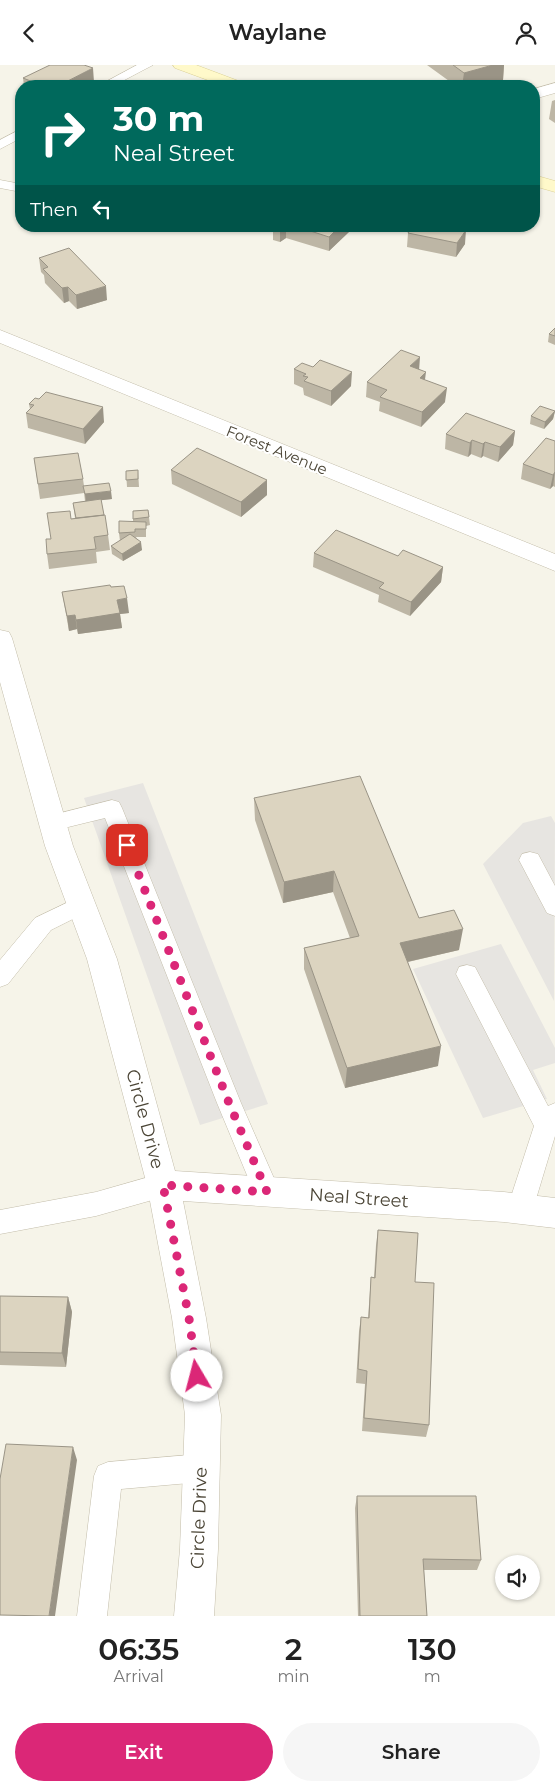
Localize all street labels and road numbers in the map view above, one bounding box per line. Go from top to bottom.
street label: Forest Avenue [224,421,330,479]
street label: Circle Drive [121,1067,169,1171]
street label: Neal Street [308,1184,410,1212]
street label: Circle Drive [186,1466,212,1569]

